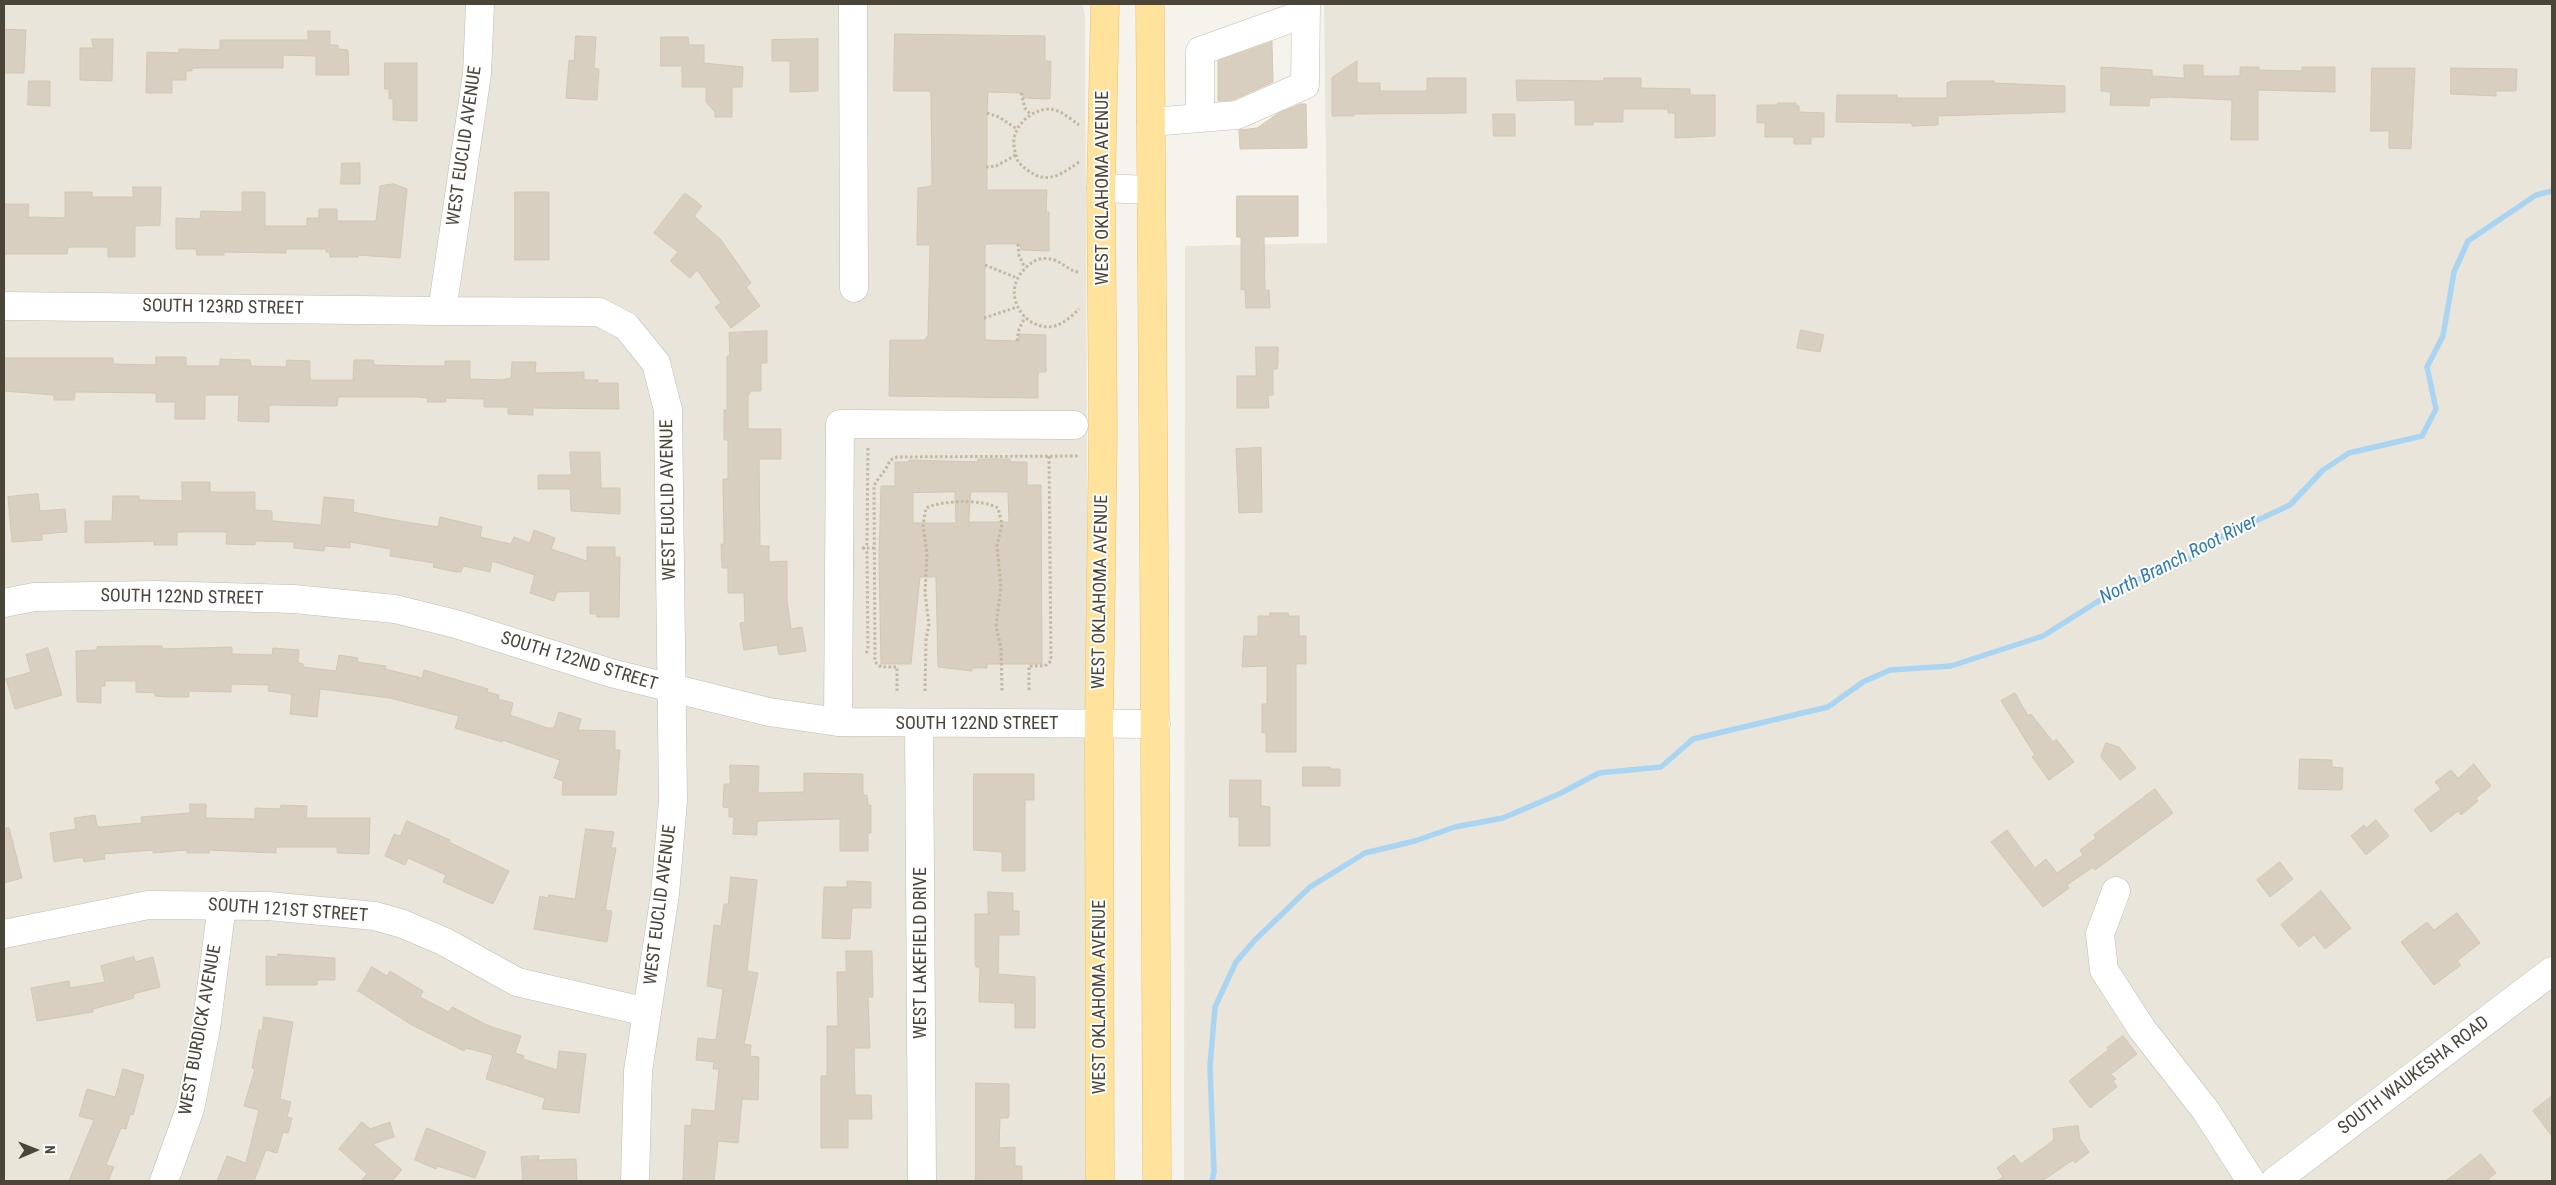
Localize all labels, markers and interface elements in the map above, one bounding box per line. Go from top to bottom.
street label: WEST EUCLID AVENUE [443,65,487,227]
street label: WEST OKLAHOMA AVENUE [1092,91,1114,285]
street label: SOUTH 123RD STREET [142,296,304,320]
street label: WEST EUCLID AVENUE [657,419,681,581]
street label: WEST OKLAHOMA AVENUE [1089,495,1113,689]
water label: North Branch Root River [2096,510,2262,610]
street label: SOUTH 122ND STREET [100,586,264,610]
street label: SOUTH 122ND STREET [498,628,660,696]
street label: SOUTH 122ND STREET [896,713,1058,735]
street label: WEST EUCLID AVENUE [640,824,682,986]
street label: WEST LAKEFIELD DRIVE [910,867,932,1039]
street label: SOUTH 121ST STREET [207,895,369,927]
street label: WEST OKLAHOMA AVENUE [1089,900,1111,1094]
street label: WEST BURDICK AVENUE [175,943,227,1117]
street label: SOUTH WAUKESHA ROAD [2334,1012,2494,1140]
north arrow [10,1125,60,1175]
text: N [42,1145,58,1154]

